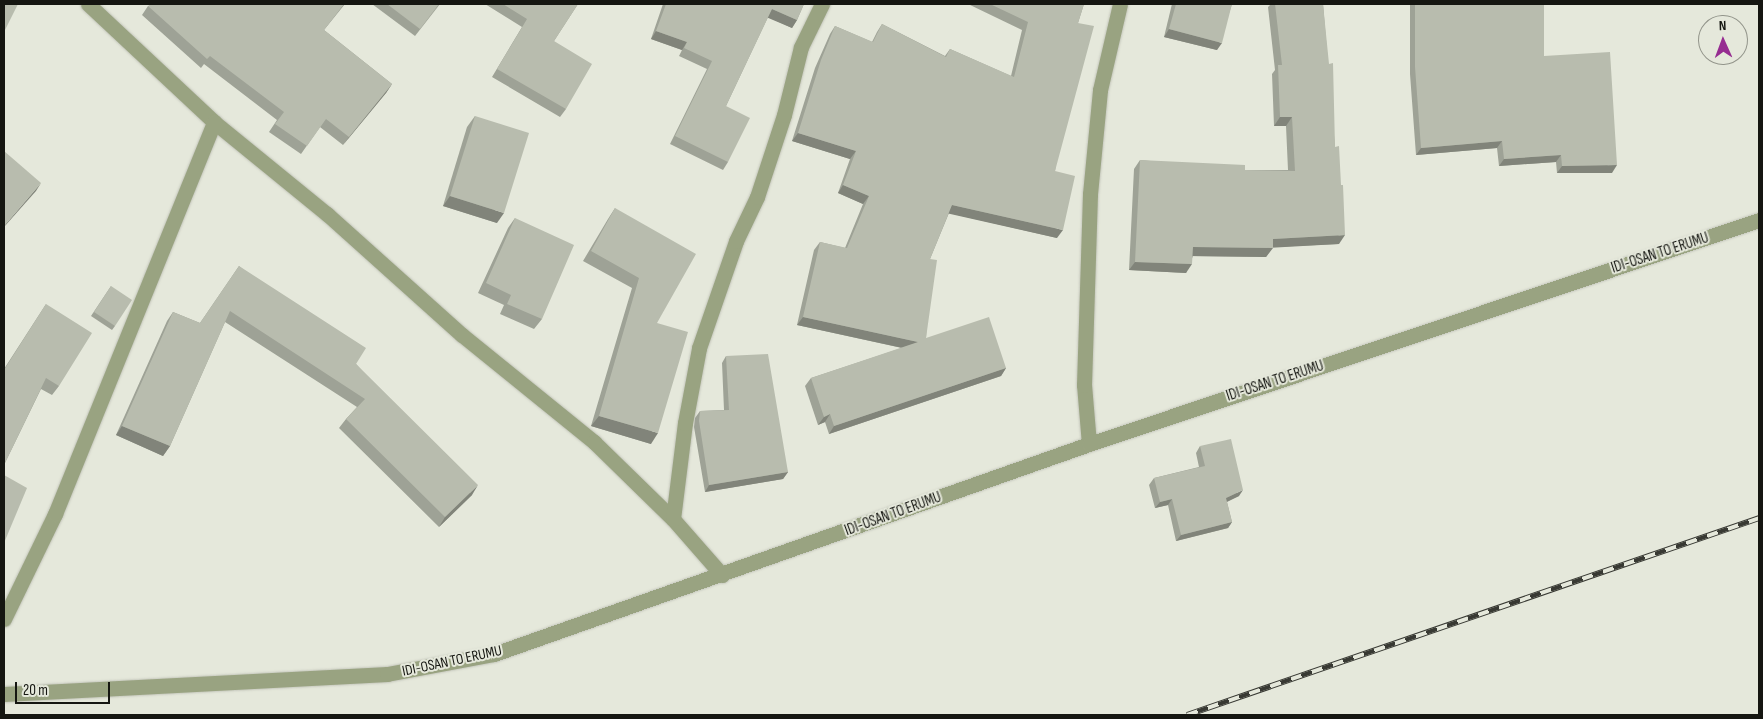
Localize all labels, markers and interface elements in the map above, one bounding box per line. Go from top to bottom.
north arrow [1698,15,1748,65]
text: N [1718,17,1727,34]
street label: IDI-OSAN TO ERUMU [1609,229,1711,277]
street label: IDI-OSAN TO ERUMU [1224,357,1326,405]
street label: IDI-OSAN TO ERUMU [842,488,944,540]
street label: IDI-OSAN TO ERUMU [400,642,504,680]
scale bar [18,672,112,704]
text: 20 m [23,681,48,700]

